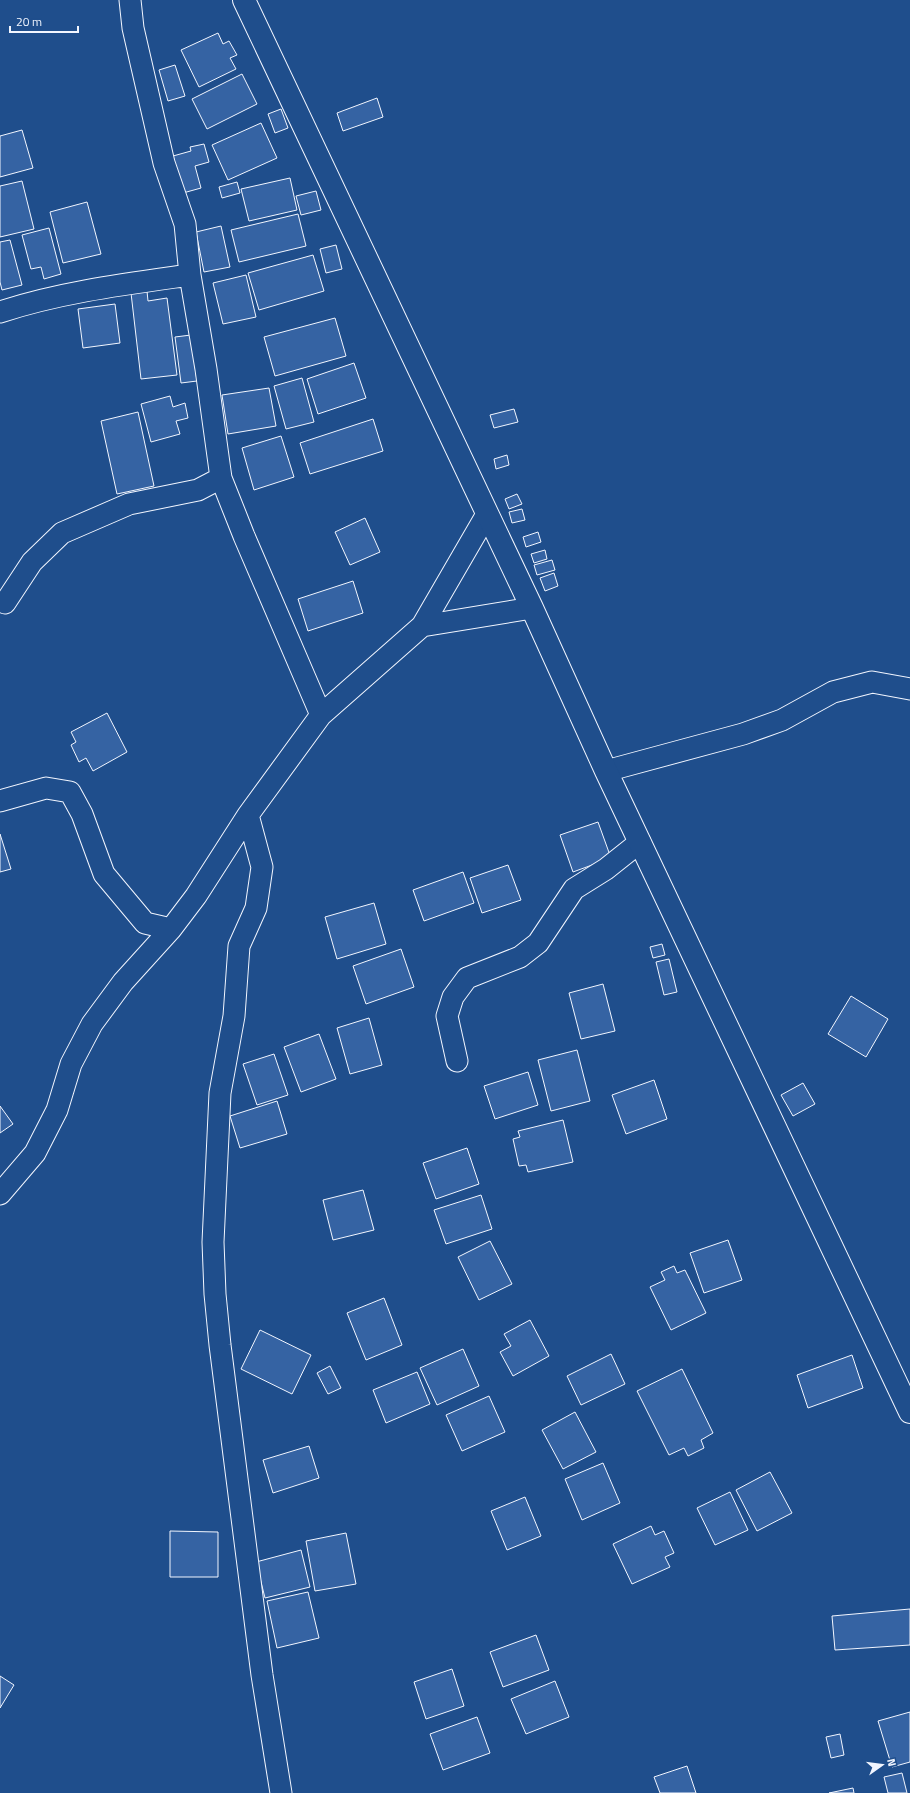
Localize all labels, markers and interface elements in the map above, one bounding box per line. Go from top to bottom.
scale bar [10,8,78,34]
text: 20 m [16,12,42,31]
north arrow [862,1745,902,1785]
text: N [883,1757,900,1768]

